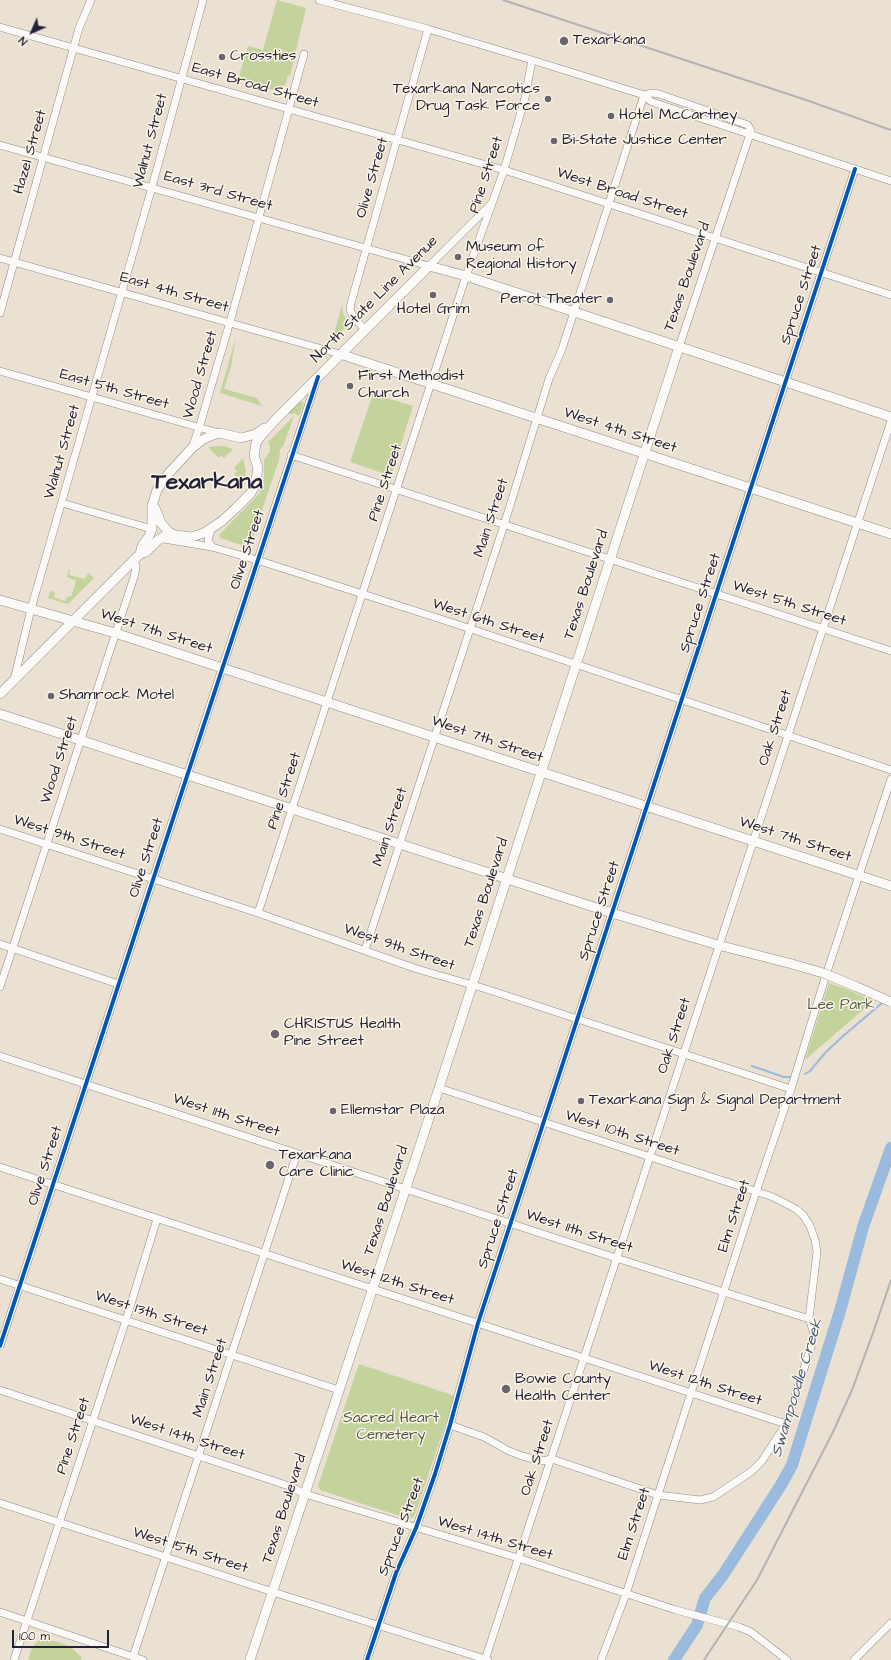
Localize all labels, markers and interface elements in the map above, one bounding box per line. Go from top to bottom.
north arrow [12,12,52,52]
place label: Texarkana [573,32,645,50]
text: N [15,33,31,49]
marker: Texarkana [558,35,570,47]
place label: Crossties [230,48,296,66]
marker: Crossties [217,52,227,62]
street label: East Broad Street [190,59,320,113]
place label: Texarkana Narcotics Drug Task Force [393,81,540,116]
street label: Walnut Street [130,92,172,190]
marker: Texarkana Narcotics Drug Task Force [543,94,553,104]
place label: Hotel McCartney [619,107,737,125]
street label: Hazel Street [10,108,52,196]
marker: Hotel McCartney [606,111,616,121]
place label: Bi-State Justice Center [562,132,727,150]
street label: Pine Street [466,134,508,216]
street label: Olive Street [353,136,393,220]
marker: Bi-State Justice Center [549,136,559,146]
street label: West Broad Street [554,164,690,224]
street label: East 3rd Street [162,168,274,216]
street label: Texas Boulevard [661,220,715,334]
street label: North State Line Avenue [308,233,442,367]
place label: Museum of Regional History [466,239,577,274]
street label: Spruce Street [777,243,827,347]
marker: Museum of Regional History [453,252,463,262]
street label: East 4th Street [118,269,230,317]
marker: Hotel Grim [428,290,438,300]
place label: Perot Theater [501,291,602,309]
marker: Perot Theater [605,295,615,305]
place label: Hotel Grim [397,301,469,319]
street label: Wood Street [180,329,222,421]
street label: East 5th Street [57,366,171,414]
place label: First Methodist Church [358,368,465,403]
marker: First Methodist Church [345,381,355,391]
street label: Walnut Street [41,403,85,501]
street label: West 4th Street [561,404,679,458]
street label: Pine Street [365,442,407,524]
district label: Texarkana [151,469,263,497]
street label: Main Street [471,476,513,560]
street label: Olive Street [227,508,269,592]
street label: Texas Boulevard [561,528,613,642]
street label: Spruce Street [676,551,726,655]
street label: West 5th Street [730,577,848,631]
street label: West 6th Street [430,595,546,649]
street label: West 7th Street [98,605,214,659]
place label: Shamrock Motel [59,687,174,705]
street label: Oak Street [755,688,797,768]
marker: Shamrock Motel [46,691,56,701]
street label: West 7th Street [429,712,545,768]
street label: Wood Street [37,714,83,806]
street label: Pine Street [264,750,306,832]
street label: Main Street [370,785,412,869]
street label: West 9th Street [11,811,127,865]
street label: West 7th Street [737,813,853,867]
street label: Olive Street [126,816,168,900]
street label: Texas Boulevard [461,836,513,950]
street label: Spruce Street [575,859,625,963]
street label: West 9th Street [341,921,457,975]
street label: Oak Street [654,996,696,1076]
park label: Lee Park [807,997,875,1015]
place label: CHRISTUS Health Pine Street [284,1016,400,1051]
marker: CHRISTUS Health Pine Street [269,1028,281,1040]
street label: West 11th Street [170,1090,282,1142]
place label: Texarkana Sign & Signal Department [589,1092,841,1110]
marker: Texarkana Sign & Signal Department [576,1096,586,1106]
place label: Ellemstar Plaza [341,1102,445,1120]
marker: Ellemstar Plaza [328,1106,338,1116]
street label: West 10th Street [563,1107,681,1161]
street label: Olive Street [25,1124,67,1208]
street label: Texas Boulevard [361,1144,413,1258]
place label: Texarkana Care Clinic [279,1147,354,1182]
marker: Texarkana Care Clinic [264,1159,276,1171]
street label: Spruce Street [474,1167,524,1271]
street label: Elm Street [715,1177,755,1255]
street label: West 11th Street [523,1206,635,1258]
street label: West 12th Street [338,1256,456,1310]
street label: West 13th Street [93,1287,209,1341]
water label: Swampoodle Creek [768,1316,828,1460]
street label: Main Street [190,1336,232,1420]
street label: West 12th Street [646,1357,764,1411]
place label: Bowie County Health Center [515,1371,611,1406]
marker: Bowie County Health Center [500,1383,512,1395]
street label: Pine Street [53,1395,95,1477]
park label: Sacred Heart Cemetery [343,1410,439,1445]
street label: West 14th Street [127,1411,247,1465]
street label: Oak Street [517,1418,559,1498]
street label: Texas Boulevard [259,1452,311,1566]
street label: Spruce Street [375,1475,429,1579]
street label: Elm Street [615,1485,655,1563]
street label: West 14th Street [435,1513,555,1565]
street label: West 15th Street [130,1524,250,1578]
scale bar [14,1622,111,1648]
text: 100 m [19,1628,50,1645]

